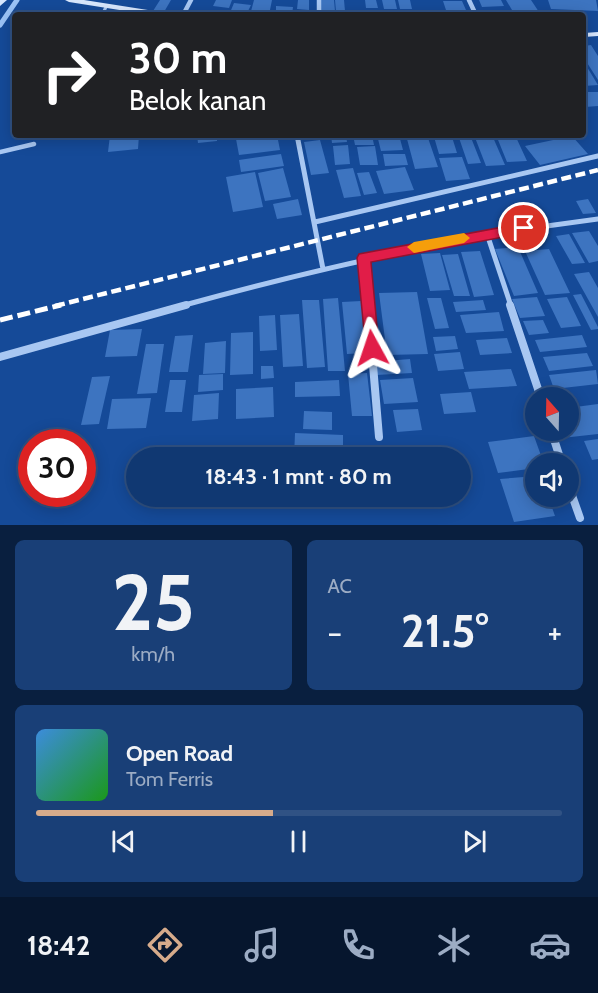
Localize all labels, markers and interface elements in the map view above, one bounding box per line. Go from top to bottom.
text: 30 m [129,32,227,84]
icon: right [30,36,108,114]
text: Belok kanan [129,84,266,117]
pin [498,202,549,253]
icon: arrive [507,211,540,244]
position arrow [340,316,404,380]
north arrow [525,387,579,441]
map controls [525,387,579,507]
speed limit sign: 30 [18,429,96,507]
button: sound [525,453,579,507]
text: 18:43 · 1 mnt · 80 m [205,463,392,490]
text: 25 [112,555,195,650]
text: AC [328,574,352,598]
text: 21.5° [401,604,489,658]
text: − [328,612,342,652]
text: + [547,612,562,652]
text: km/h [131,642,175,666]
text: Open Road [126,740,233,767]
text: Tom Ferris [126,767,213,791]
icon: previous [107,825,140,858]
icon: pause [282,825,315,858]
icon: next [458,825,491,858]
icon: directions [144,924,186,966]
icon: music [241,924,283,966]
icon: phone [337,924,379,966]
icon: climate [433,924,475,966]
icon: car [529,924,571,966]
text: 18:42 [27,929,90,962]

